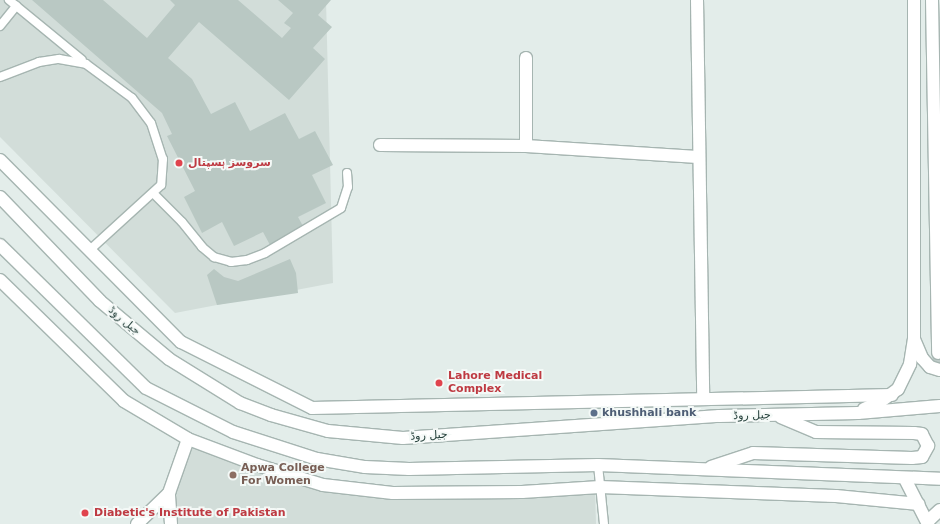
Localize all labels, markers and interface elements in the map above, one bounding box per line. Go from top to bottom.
place label: سروسز ہسپتال [188,156,271,170]
marker: سروسز ہسپتال [173,157,185,169]
street label: جیل روڈ [105,304,143,338]
place label: Lahore Medical Complex [448,370,542,396]
marker: Lahore Medical Complex [433,377,445,389]
place label: khushhali bank [602,406,696,420]
marker: khushhali bank [589,408,599,418]
street label: جیل روڈ [733,409,771,423]
street label: جیل روڈ [410,428,448,444]
place label: Apwa College For Women [241,462,325,488]
marker: Apwa College For Women [228,470,238,480]
place label: Diabetic's Institute of Pakistan [94,506,286,520]
marker: Diabetic's Institute of Pakistan [79,507,91,519]

